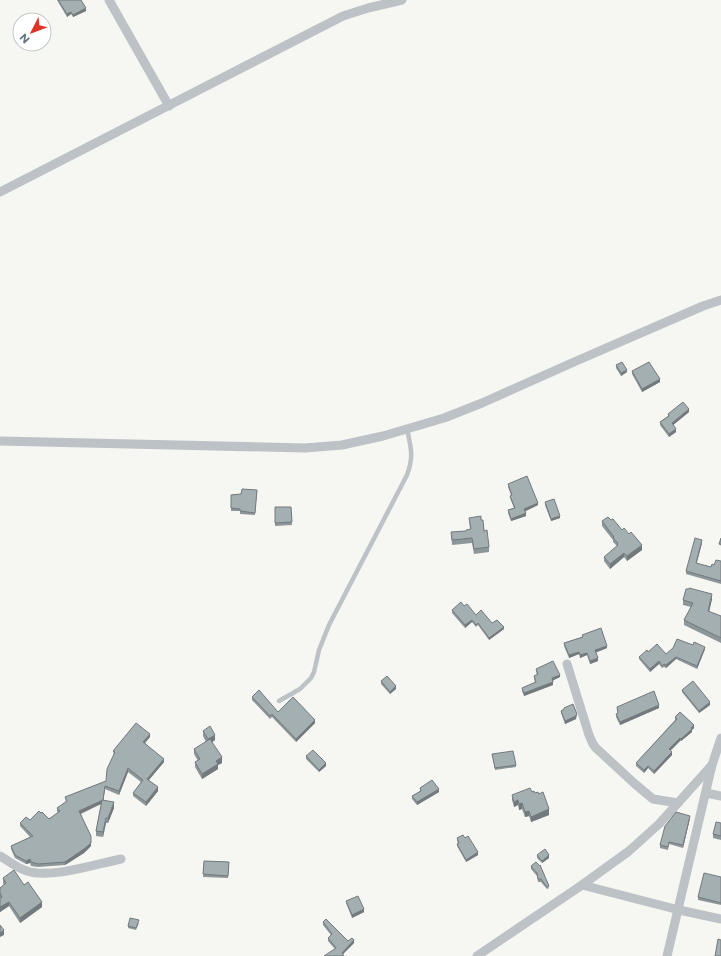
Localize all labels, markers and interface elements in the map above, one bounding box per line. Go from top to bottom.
north arrow [12,12,52,52]
text: N [16,31,33,47]

